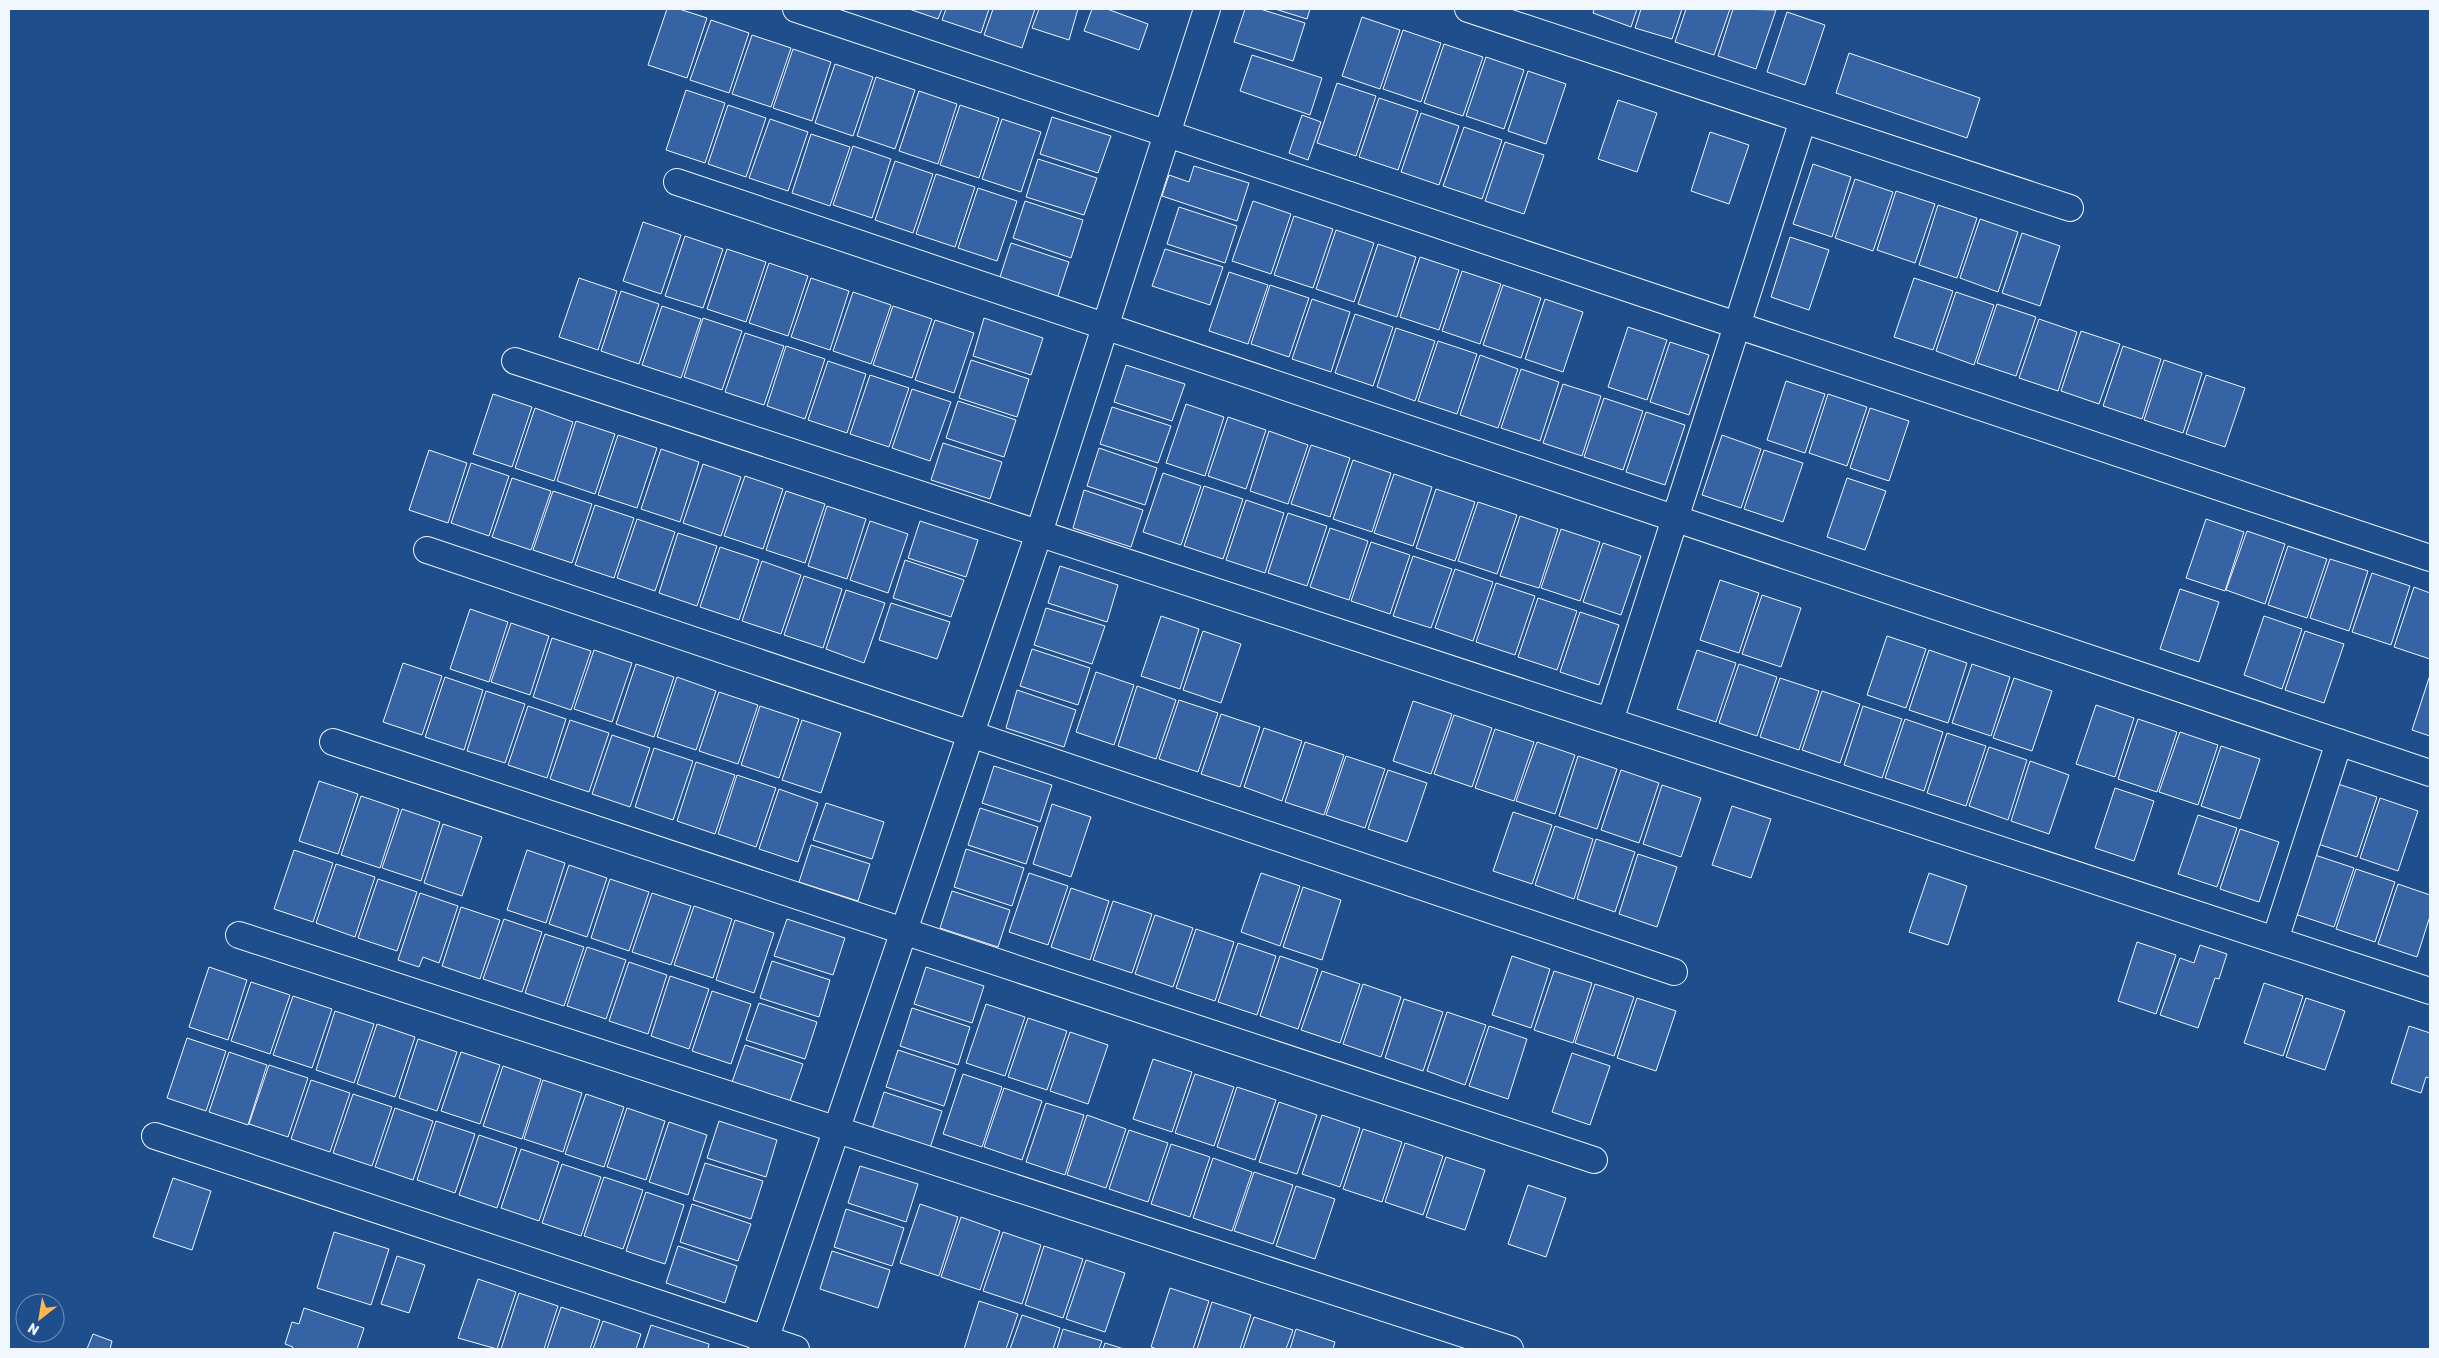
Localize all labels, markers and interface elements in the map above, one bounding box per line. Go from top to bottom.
north arrow [15,1293,65,1343]
text: N [25,1319,42,1339]

